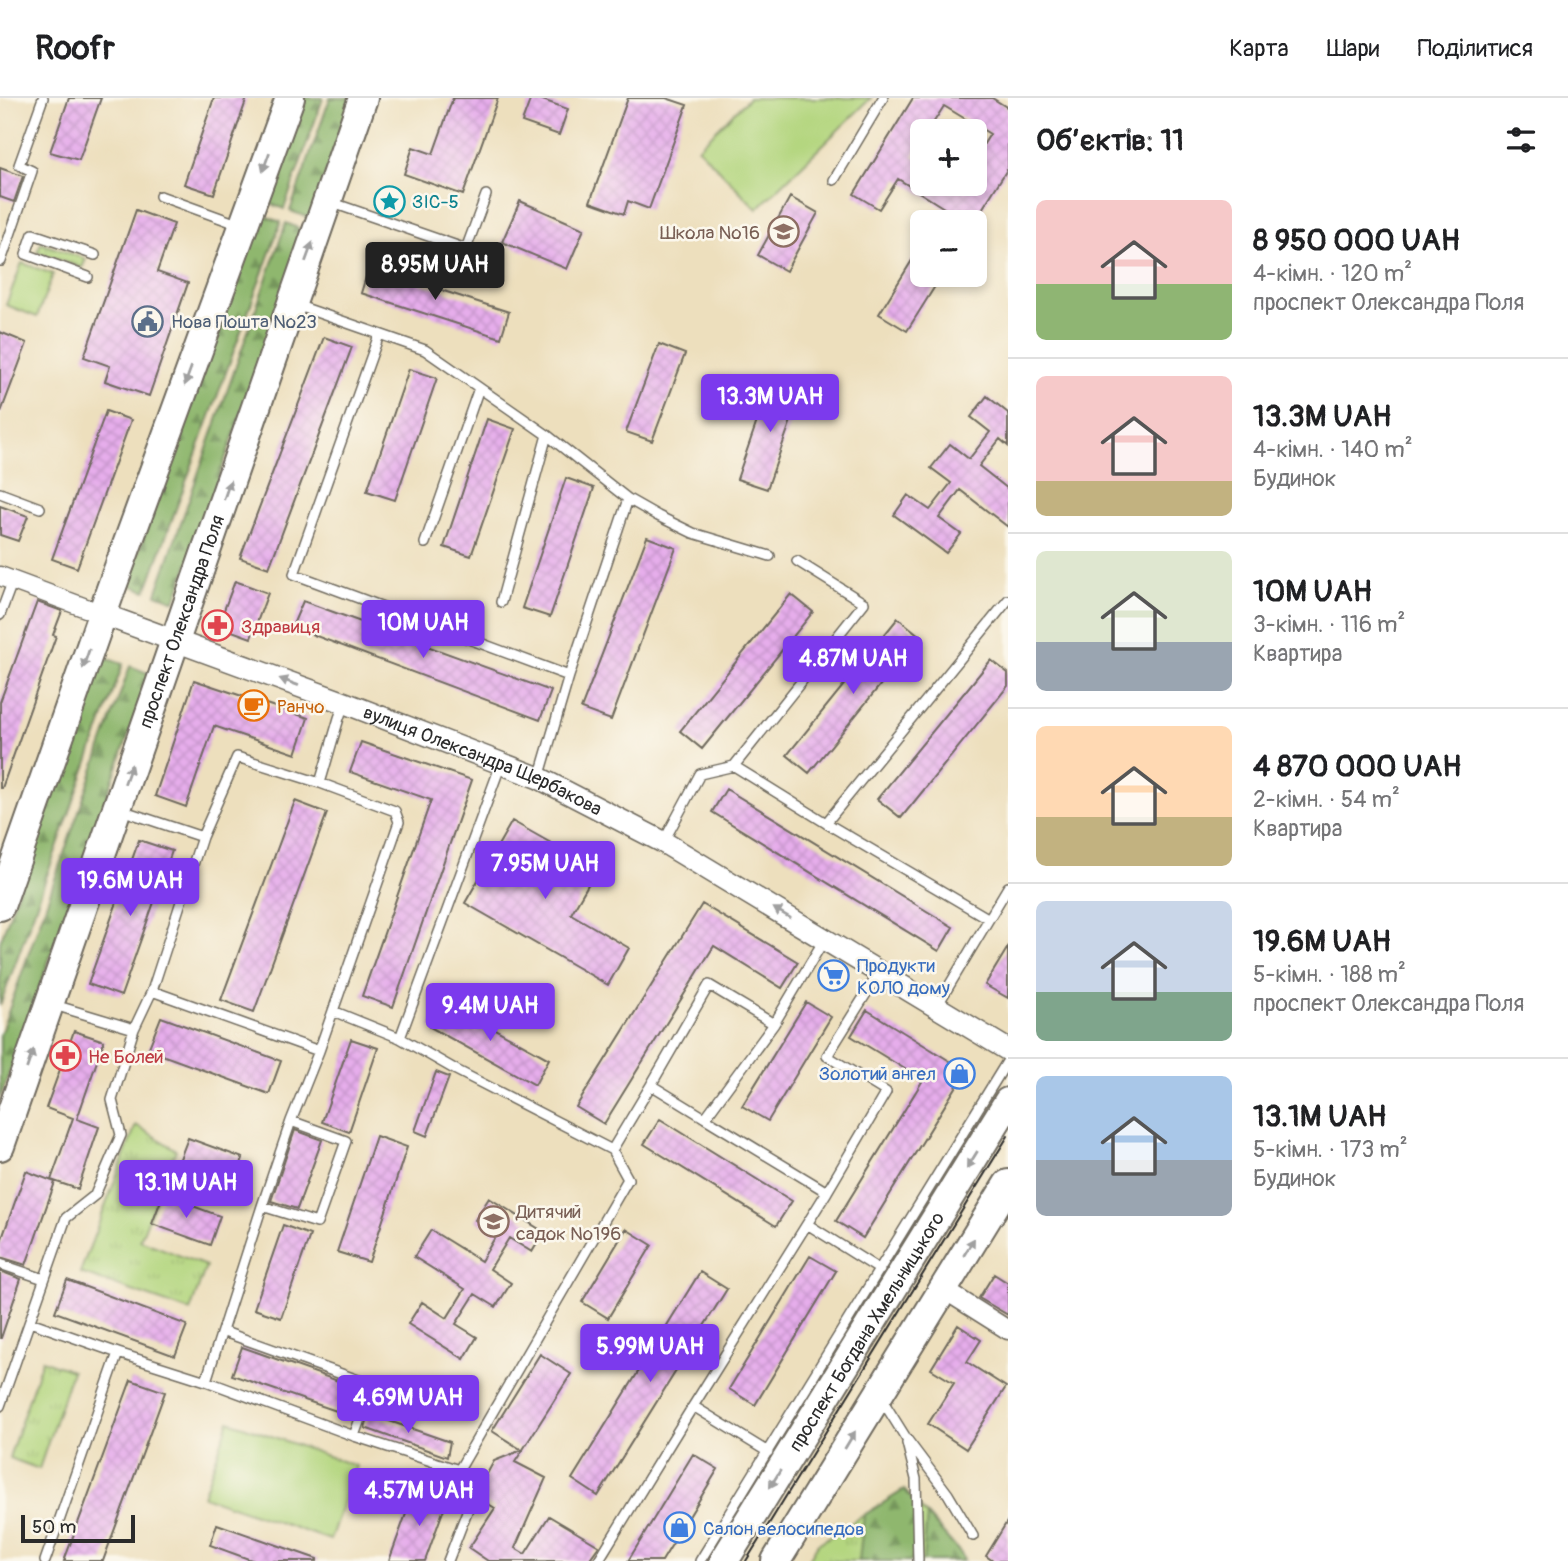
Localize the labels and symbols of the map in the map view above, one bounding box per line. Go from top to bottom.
one-way arrow [260,151,271,172]
place icon: ЗІС-5 [372,184,406,218]
place label: ЗІС-5 [412,190,459,214]
school or university icon: Школа №16 [766,215,800,249]
place label: Школа №16 [660,221,760,245]
one-way arrow [304,241,315,262]
pin: 8.95M UAH [355,242,515,302]
public building icon: Нова Пошта №23 [131,304,165,338]
place label: Нова Пошта №23 [171,310,317,334]
one-way arrow [182,365,193,386]
pin: 13.3M UAH [690,374,850,434]
one-way arrow [222,479,233,500]
street label: проспект Олександра Поля [134,512,230,731]
pin: 10M UAH [358,601,488,660]
pharmacy icon: Здравиця [201,609,235,643]
place label: Здравиця [241,615,320,639]
pin: 4.87M UAH [773,636,933,696]
one-way arrow [80,649,91,670]
one-way arrow [278,676,299,687]
cafe icon: Ранчо [237,689,271,723]
place label: Ранчо [277,695,325,719]
street label: вулиця Олександра Щербакова [360,700,606,822]
one-way arrow [122,763,133,784]
pin: 7.95M UAH [465,842,625,901]
pin: 19.6M UAH [50,858,210,918]
one-way arrow [772,907,791,919]
place label: Продукти КОЛО дому [857,954,950,1000]
supermarket icon: Продукти КОЛО дому [817,959,851,993]
pin: 9.4M UAH [418,984,562,1043]
pharmacy icon: Не Болей [48,1039,82,1073]
place label: Не Болей [88,1045,164,1069]
one-way arrow [25,1048,36,1069]
shop icon: Золотий ангел [942,1056,976,1090]
place label: Золотий ангел [819,1062,936,1086]
one-way arrow [966,1150,979,1170]
pin: 13.1M UAH [106,1160,266,1220]
place label: Дитячий садок №196 [515,1200,621,1246]
school or university icon: Дитячий садок №196 [476,1205,510,1239]
street label: проспект Богдана Хмельницького [784,1208,950,1456]
one-way arrow [963,1237,976,1256]
pin: 5.99M UAH [570,1324,730,1384]
pin: 4.69M UAH [328,1376,488,1435]
one-way arrow [843,1431,856,1450]
pin: 4.57M UAH [339,1468,499,1528]
one-way arrow [769,1469,781,1488]
shop icon: Салон велосипедов [663,1511,697,1545]
scale bar [21,1512,135,1544]
place label: Салон велосипедов [703,1517,864,1541]

